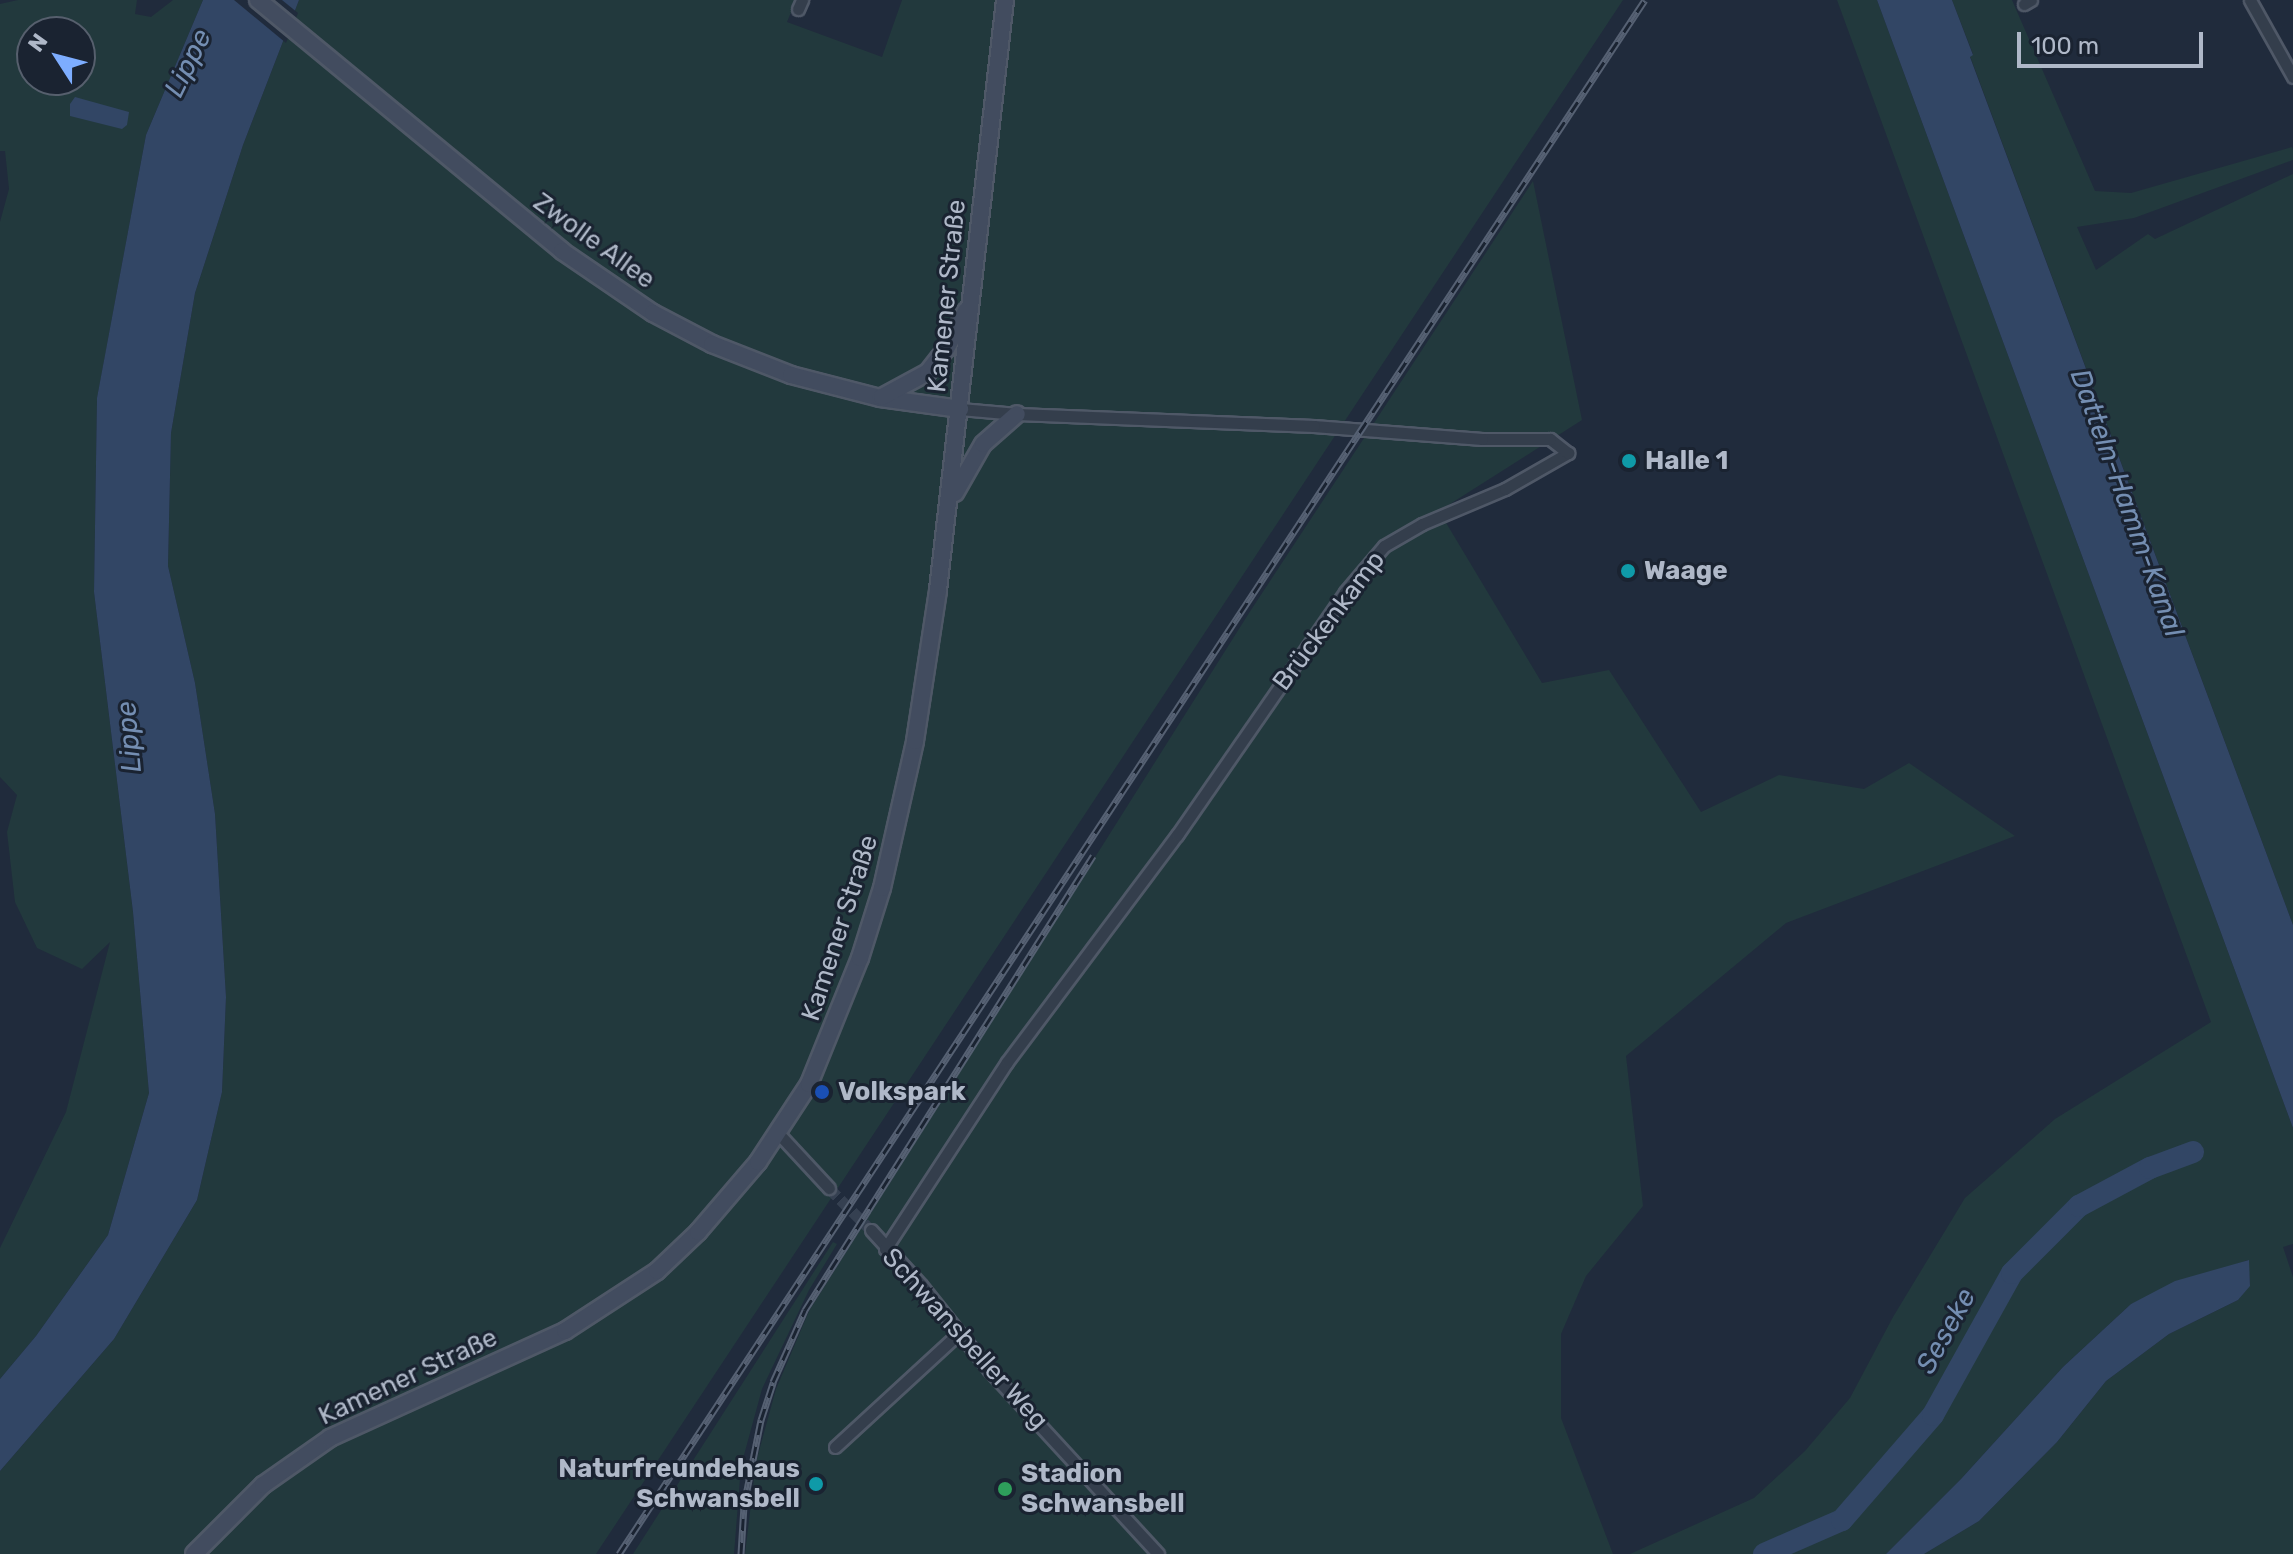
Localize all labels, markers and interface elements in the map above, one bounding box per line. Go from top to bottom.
north arrow [16,16,96,96]
scale bar [2021,16,2207,66]
water label: Lippe [157,24,219,102]
text: N [22,28,53,57]
text: 100 m [2031,32,2099,60]
street label: Zwolle Allee [527,186,661,296]
street label: Kamener Straße [921,198,973,394]
water label: Datteln-Hamm-Kanal [2063,364,2191,642]
place label: Halle 1 [1645,445,1728,477]
marker: Halle 1 [1620,452,1638,470]
street label: Brückenkamp [1266,545,1392,697]
place label: Waage [1644,555,1728,587]
marker: Waage [1619,562,1637,580]
water label: Lippe [109,700,149,774]
street label: Kamener Straße [795,831,885,1025]
place label: Volkspark [838,1076,966,1108]
marker: Volkspark [813,1083,831,1101]
street label: Schwansbeller Weg [875,1242,1055,1436]
water label: Seseke [1909,1283,1983,1379]
street label: Kamener Straße [313,1322,503,1432]
place label: Naturfreundehaus Schwansbell [558,1453,800,1514]
place label: Stadion Schwansbell [1021,1458,1185,1520]
marker: Naturfreundehaus Schwansbell [807,1475,825,1493]
marker: Stadion Schwansbell [996,1480,1014,1498]

